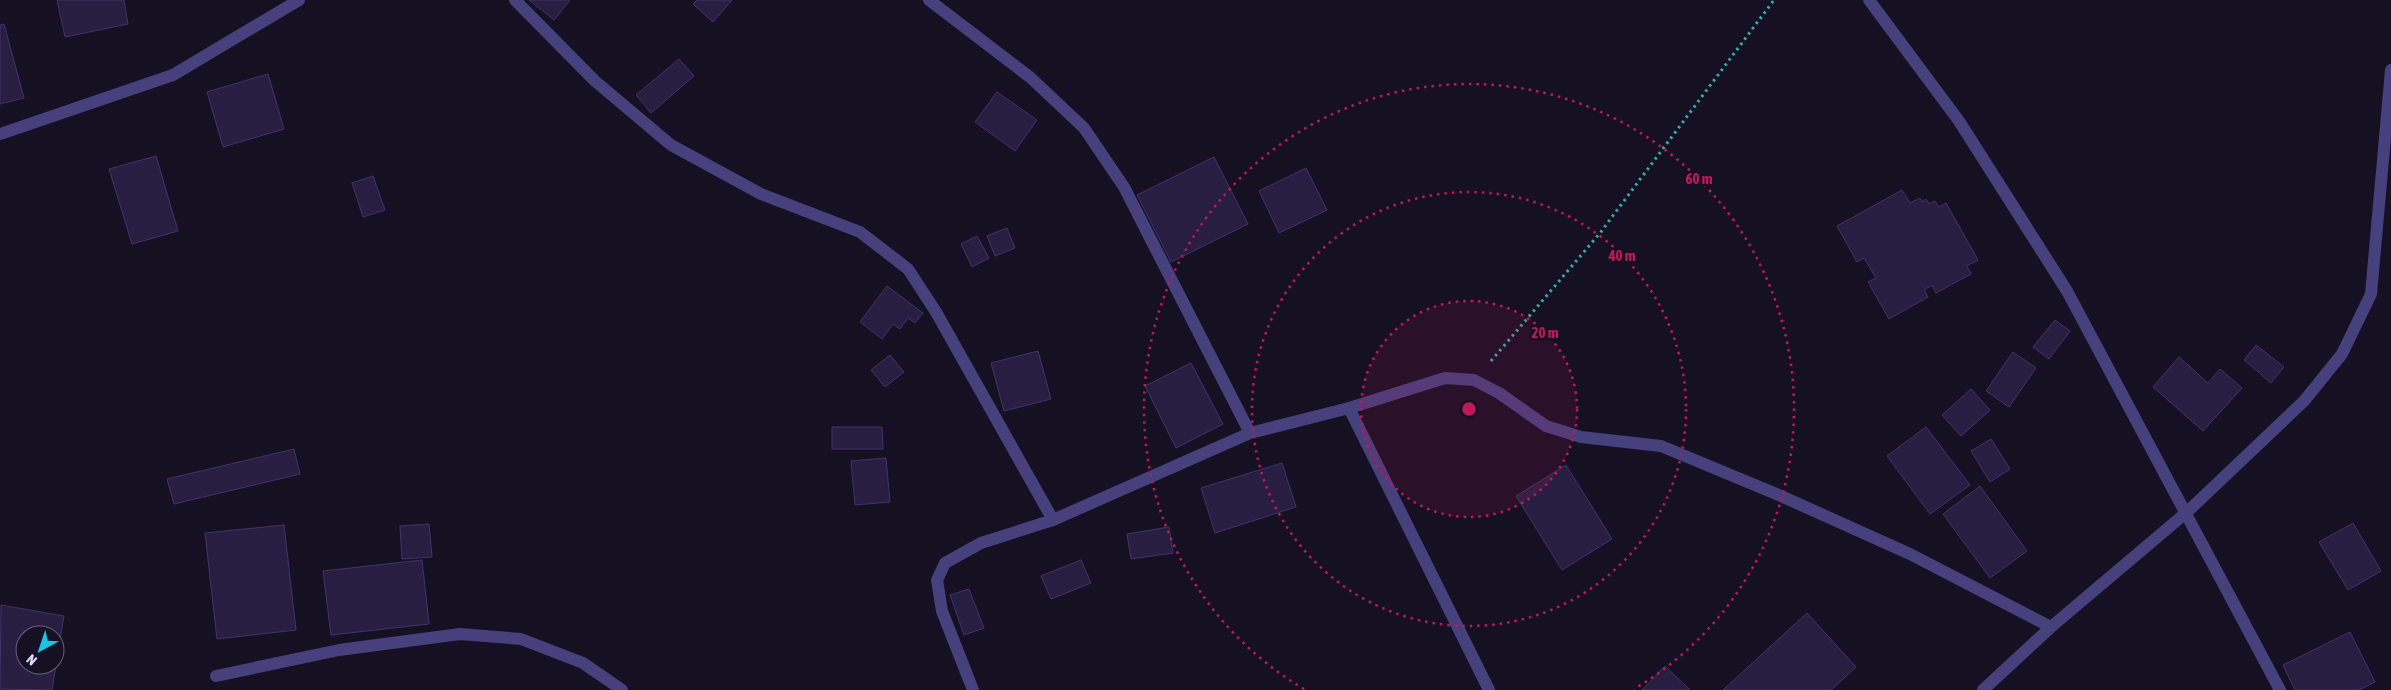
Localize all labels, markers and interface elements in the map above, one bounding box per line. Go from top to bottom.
text: 60 m [1686,170,1713,187]
text: 40 m [1608,247,1636,264]
text: 20 m [1532,324,1559,341]
centre of rings [1460,400,1478,418]
north arrow [15,625,65,675]
text: N [23,651,40,669]

